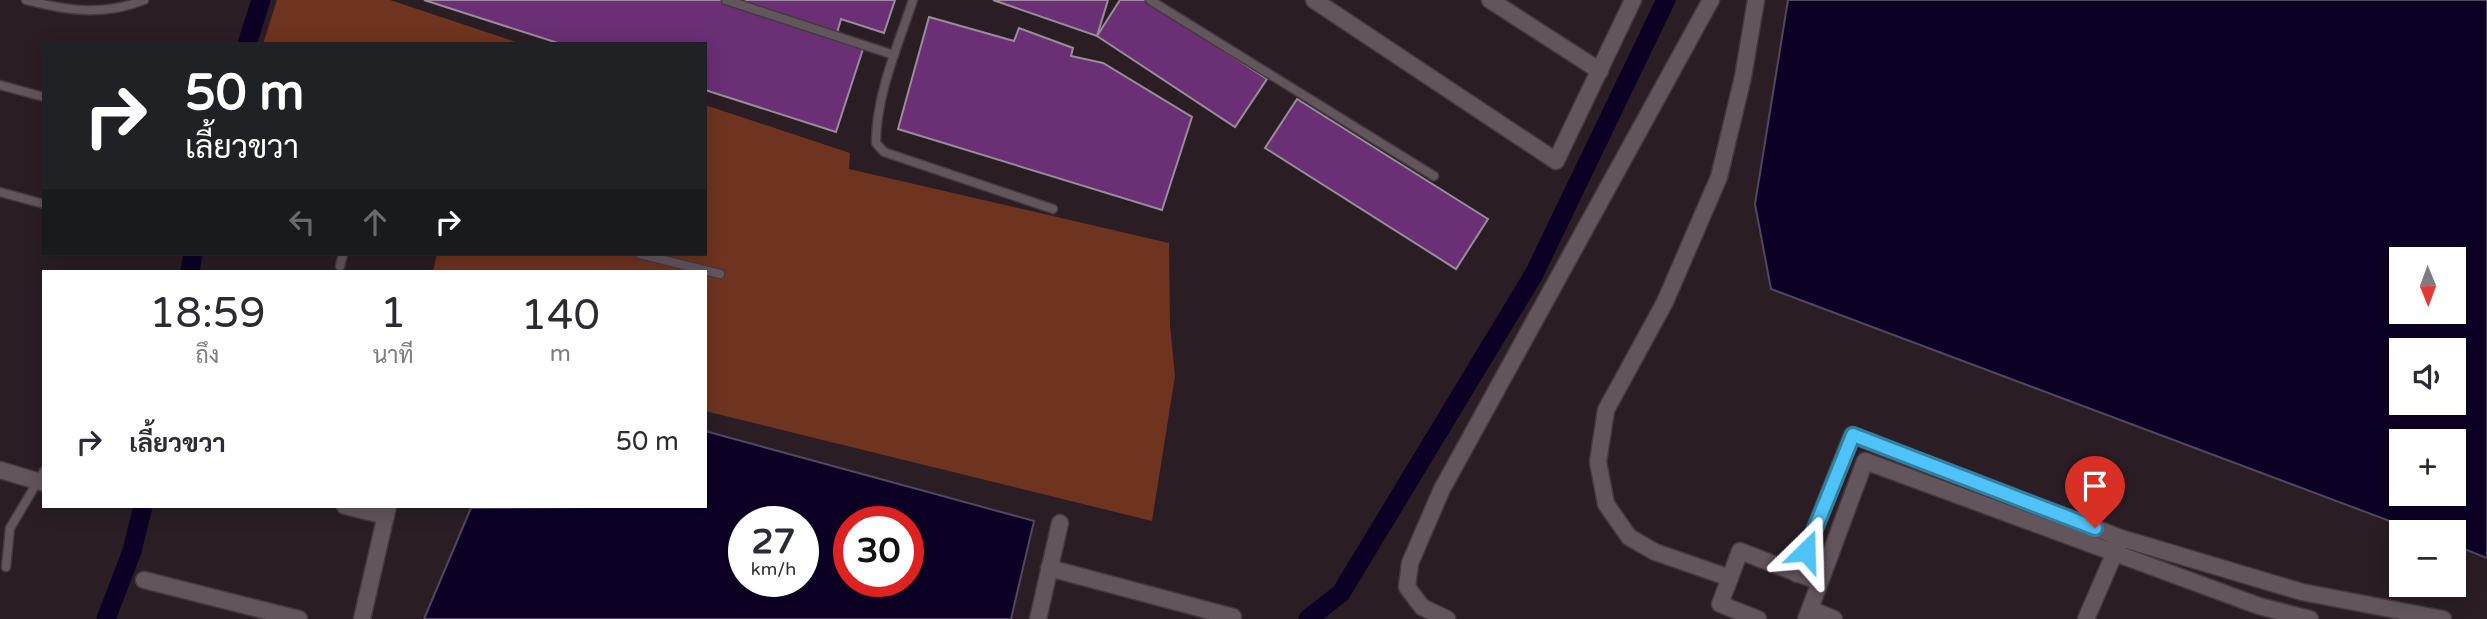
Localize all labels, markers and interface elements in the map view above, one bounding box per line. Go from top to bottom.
text: 50 m [185,64,304,123]
icon: right [70,70,161,161]
text: เลี้ยวขวา [185,129,299,167]
icon: left [283,203,321,241]
icon: ahead [356,203,394,241]
icon: right [429,203,467,241]
north arrow [2389,247,2466,324]
map controls [2389,247,2466,597]
text: 18:59 [149,288,266,339]
text: 1 [380,288,406,339]
text: 140 [521,290,600,341]
button: sound [2389,338,2466,415]
text: m [550,340,571,368]
text: ถึง [195,342,219,370]
text: นาที [373,342,414,370]
icon: right [70,423,108,461]
text: 50 m [616,426,679,457]
text: เลี้ยวขวา [129,428,226,459]
button: + [2389,429,2466,506]
pin [2065,456,2125,528]
icon: arrive [2076,467,2114,505]
speed limit sign: 30 [833,506,924,597]
position arrow [1769,514,1843,588]
button: − [2389,520,2466,597]
text: 27 [752,521,795,563]
text: km/h [751,558,796,580]

